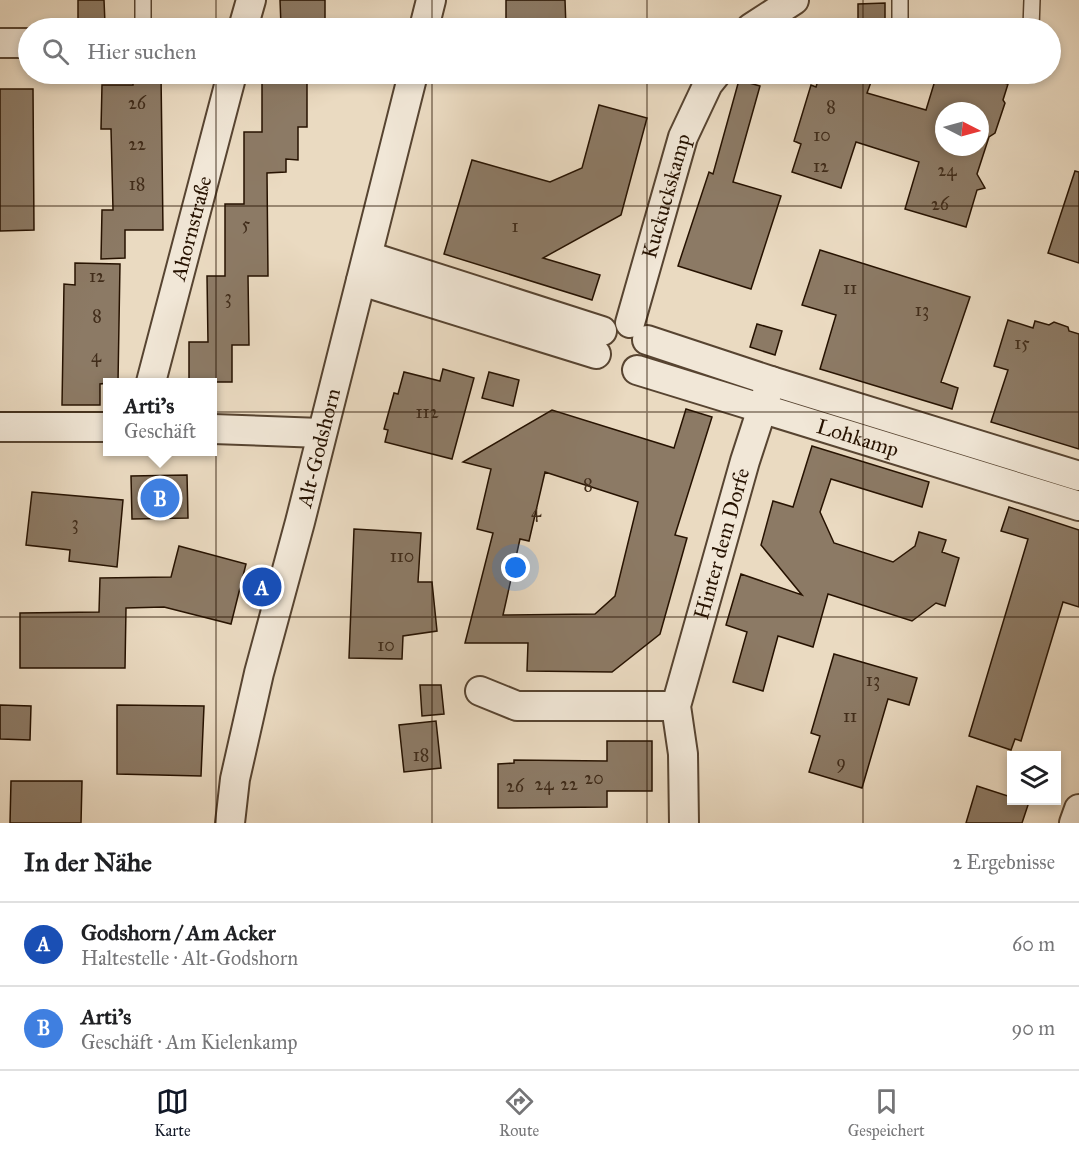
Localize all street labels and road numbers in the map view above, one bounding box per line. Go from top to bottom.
street label: Kuckuckskamp [636,131,696,261]
street label: Ahornstraße [165,173,218,284]
street label: Alt-Godshorn [291,386,346,511]
street label: Lohkamp [814,413,902,463]
street label: Hinter dem Dorfe [688,465,755,622]

